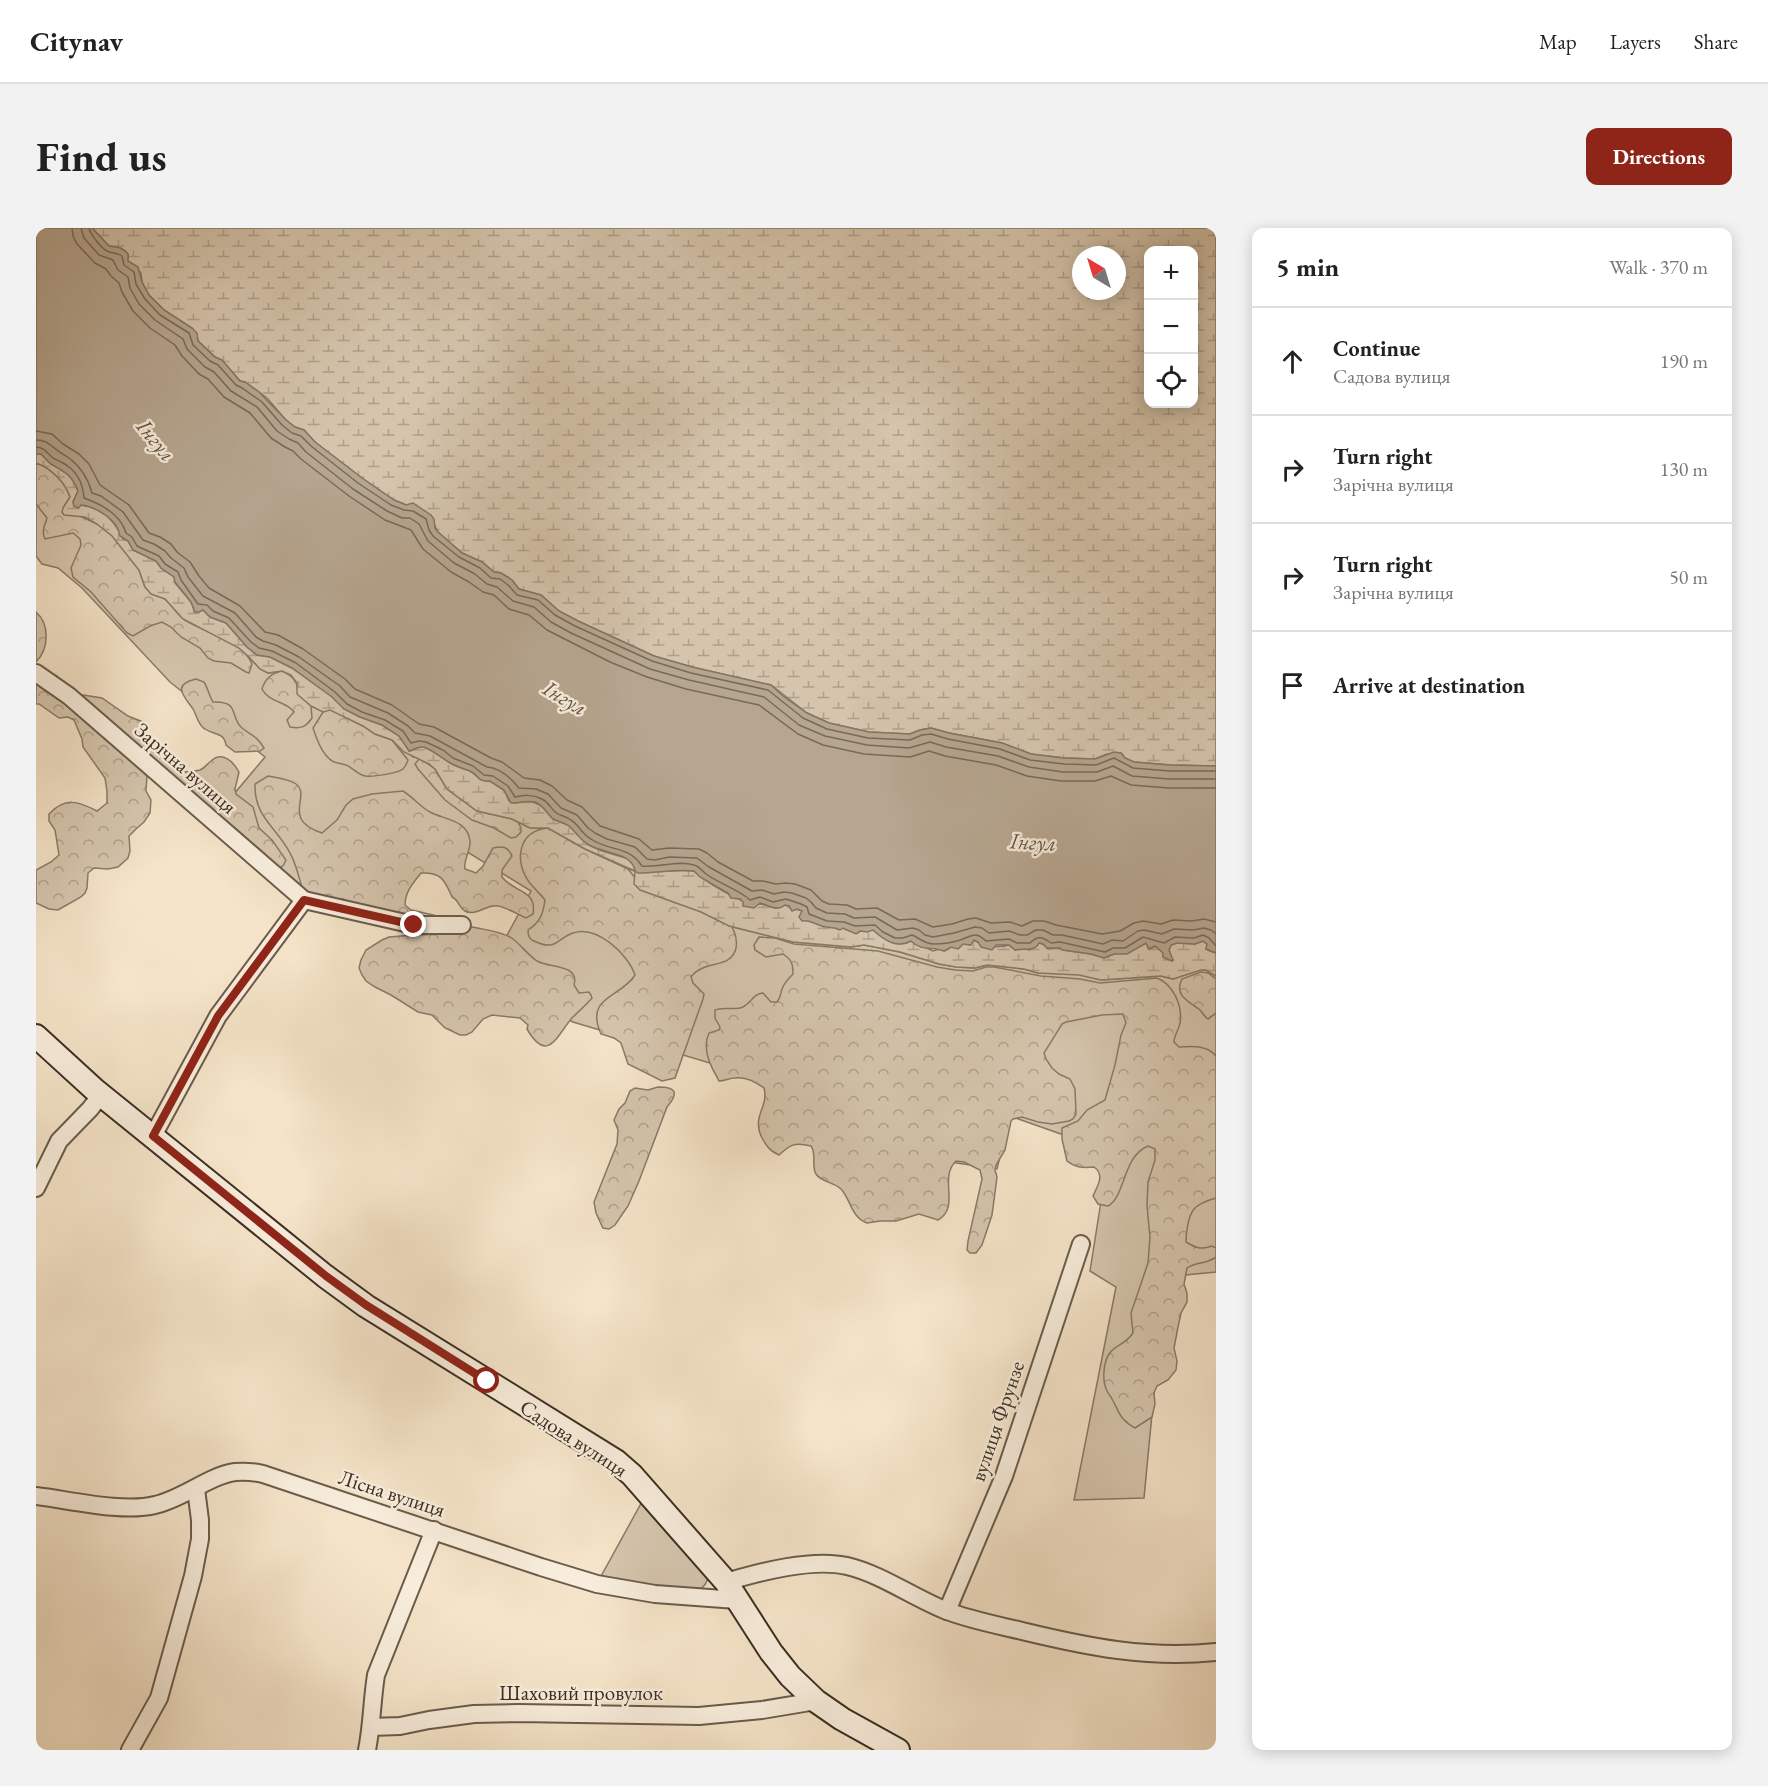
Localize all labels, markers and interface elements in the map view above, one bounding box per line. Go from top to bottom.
text: Citynav [30,23,123,59]
text: Map [1539,28,1577,55]
text: Layers [1610,28,1661,55]
text: Share [1694,28,1738,55]
button: Directions [1586,128,1732,185]
text: Find us [36,129,167,184]
north arrow [1072,246,1126,300]
map controls [1144,246,1198,408]
button: + [1144,246,1198,300]
text: 5 min [1276,250,1339,284]
text: Walk · 370 m [1609,254,1708,280]
button: − [1144,300,1198,354]
text: Continue [1333,334,1420,363]
icon: ahead [1276,345,1309,378]
text: 190 m [1660,348,1708,374]
button: locate [1144,354,1198,408]
text: Садова вулиця [1333,363,1450,389]
water label: Інгул [129,412,182,467]
text: Turn right [1333,442,1432,471]
icon: right [1276,453,1309,486]
text: 130 m [1660,456,1708,482]
text: Зарічна вулиця [1333,471,1454,497]
text: Turn right [1333,550,1432,579]
icon: right [1276,561,1309,594]
text: 50 m [1669,564,1708,590]
text: Зарічна вулиця [1333,579,1454,605]
icon: arrive [1276,669,1309,702]
text: Arrive at destination [1333,671,1525,700]
water label: Інгул [537,673,592,722]
street label: Зарічна вулиця [129,716,243,820]
water label: Інгул [1008,826,1057,858]
route end [400,911,426,937]
street label: вулиця Фрунзе [964,1357,1030,1485]
route start [473,1367,499,1393]
street label: Садова вулиця [515,1393,633,1483]
street label: Лісна вулиця [335,1463,449,1523]
street label: Шаховий провулок [499,1679,663,1706]

